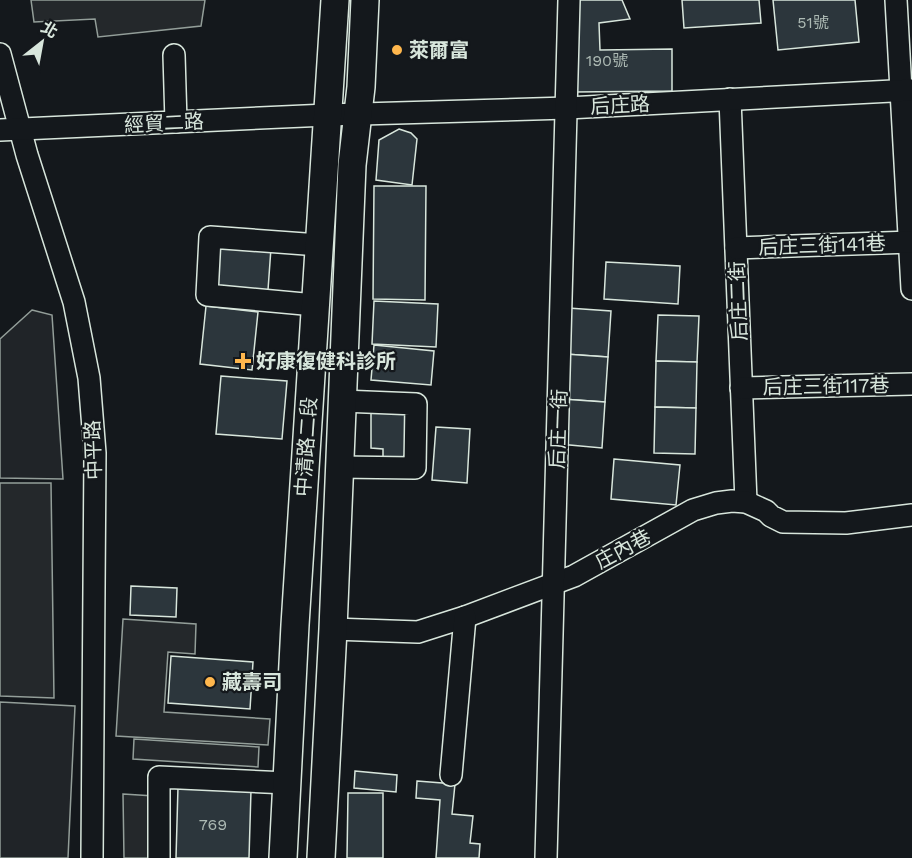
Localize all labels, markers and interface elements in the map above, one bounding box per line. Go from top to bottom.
north arrow [12,12,72,72]
house number: 51號 [797,13,829,32]
text: 北 [38,17,61,42]
place label: 萊爾富 [409,38,469,62]
marker: 萊爾富 [390,43,404,57]
house number: 190號 [586,51,628,70]
street label: 后庄路 [589,91,651,119]
street label: 經貿二路 [123,109,205,137]
street label: 后庄三街141巷 [758,231,886,259]
street label: 后庄二街 [725,261,751,341]
place label: 好康復健科診所 [256,349,396,373]
marker: 好康復健科診所 [234,352,252,370]
street label: 后庄三街117巷 [762,373,890,399]
street label: 后庄一街 [545,389,571,469]
street label: 中清路二段 [291,396,321,498]
street label: 中平路 [80,420,106,480]
street label: 庄內巷 [591,524,655,574]
place label: 藏壽司 [222,670,282,694]
marker: 藏壽司 [203,675,217,689]
house number: 769 [199,815,227,834]

